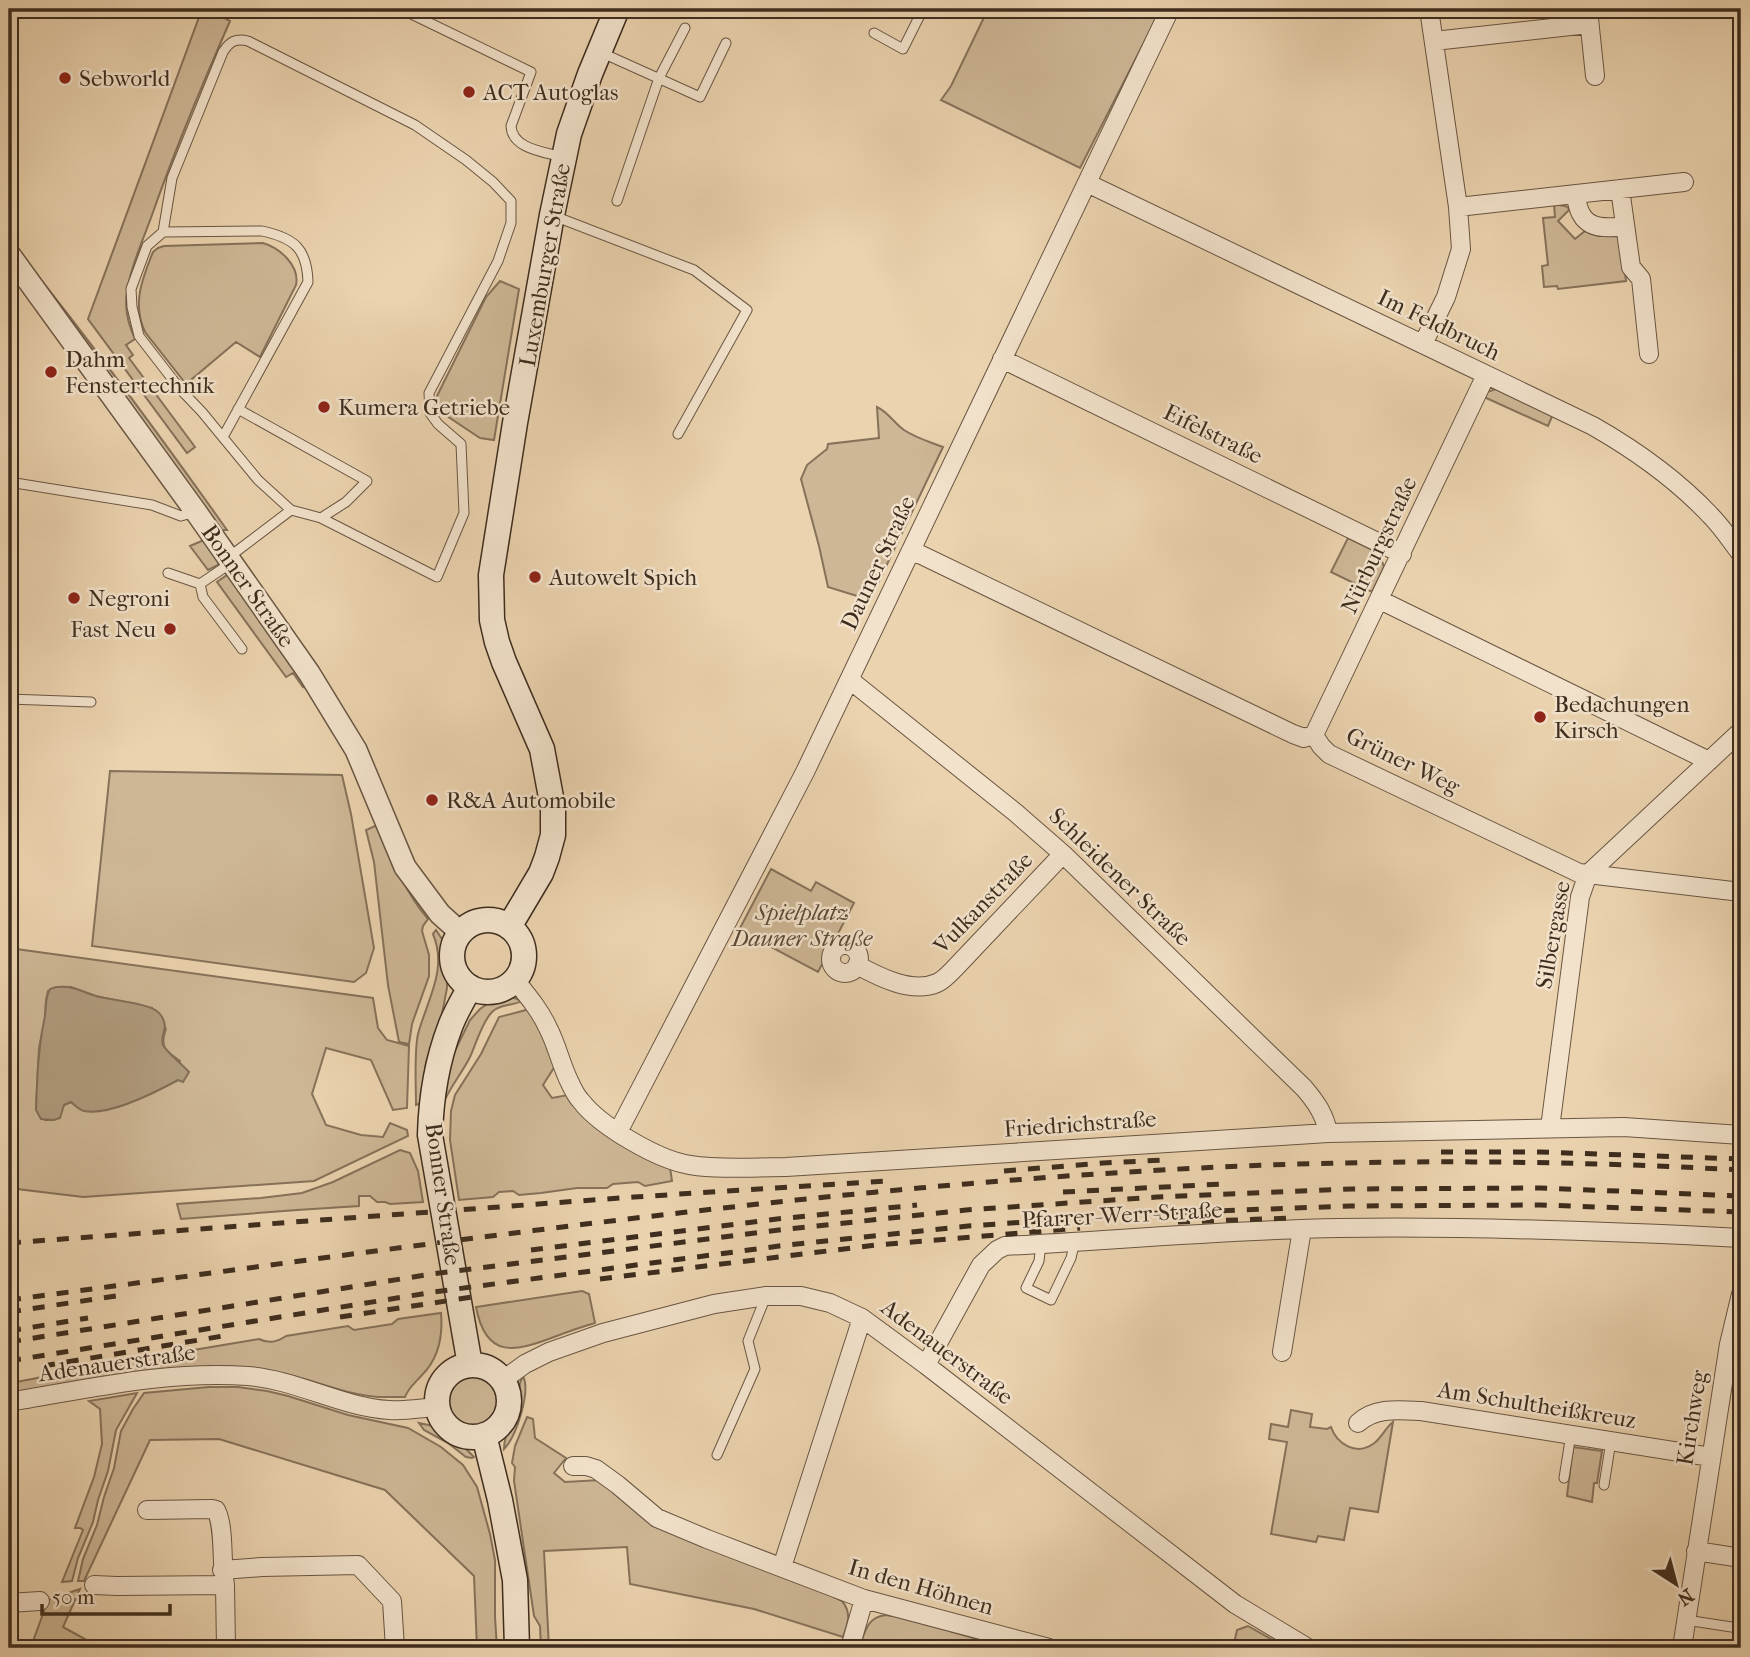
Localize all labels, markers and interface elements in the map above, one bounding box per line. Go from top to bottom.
place label: Sebworld [79,65,171,92]
marker: Sebworld [57,70,73,86]
place label: ACT Autoglas [482,79,619,106]
marker: ACT Autoglas [461,84,477,100]
street label: Luxemburger Straße [514,161,576,369]
street label: Im Feldbruch [1373,284,1505,366]
place label: Dahm Fenstertechnik [65,346,216,399]
marker: Dahm Fenstertechnik [43,364,59,380]
place label: Kumera Getriebe [338,394,510,421]
street label: Eifelstraße [1159,398,1267,470]
marker: Kumera Getriebe [316,399,332,415]
street label: Nürburgstraße [1336,472,1422,618]
street label: Dauner Straße [835,492,921,634]
street label: Bonner Straße [196,519,300,653]
place label: Autowelt Spich [548,564,697,591]
marker: Autowelt Spich [527,569,543,585]
place label: Negroni [88,585,170,612]
marker: Negroni [66,590,82,606]
place label: Fast Neu [70,616,156,643]
marker: Fast Neu [162,621,178,637]
place label: Bedachungen Kirsch [1554,691,1690,744]
marker: Bedachungen Kirsch [1532,709,1548,725]
street label: Grüner Weg [1342,722,1465,800]
place label: R&A Automobile [446,787,616,814]
marker: R&A Automobile [424,792,440,808]
street label: Schleidener Straße [1043,802,1197,952]
street label: Vulkanstraße [927,847,1038,960]
street label: Silbergasse [1530,879,1576,991]
park label: Spielplatz Dauner Straße [730,899,873,952]
street label: Friedrichstraße [1003,1105,1157,1143]
street label: Bonner Straße [420,1121,466,1267]
street label: Pfarrer-Werr-Straße [1021,1196,1223,1234]
street label: Adenauerstraße [875,1293,1018,1410]
street label: Adenauerstraße [36,1339,197,1387]
street label: Kirchweg [1671,1368,1713,1468]
street label: Am Schultheißkreuz [1435,1376,1638,1434]
north arrow [1642,1548,1712,1618]
street label: In den Höhnen [845,1553,997,1621]
scale bar [42,1573,170,1617]
text: N [1673,1584,1698,1610]
text: 50 m [52,1585,95,1609]

